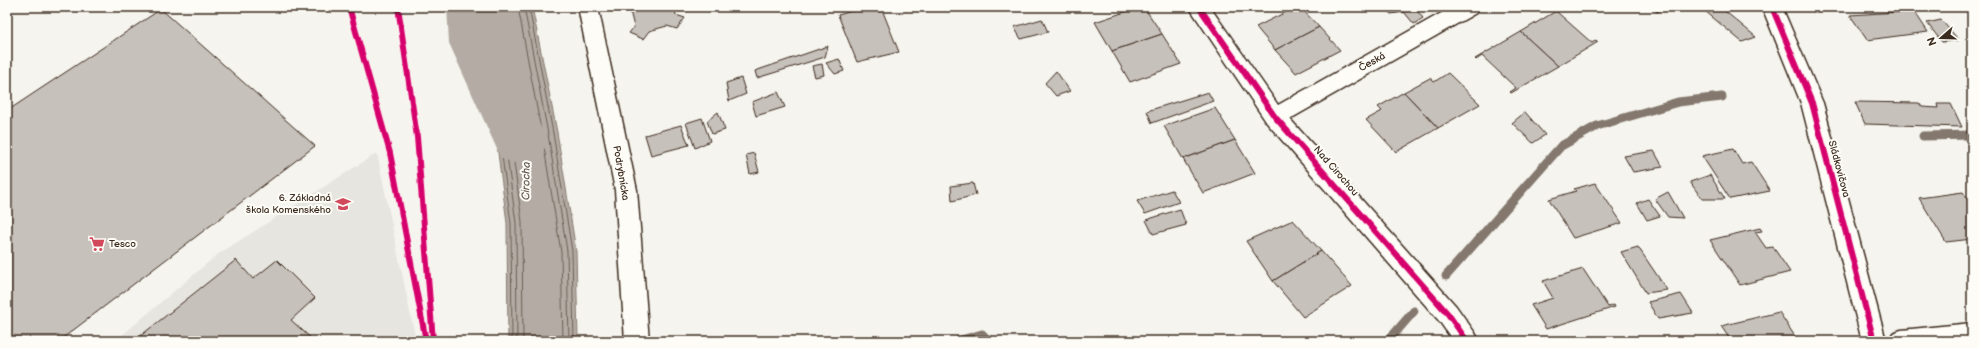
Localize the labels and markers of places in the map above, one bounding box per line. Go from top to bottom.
place label: 6. Základná škola Komenského [246,192,331,216]
school or university icon: 6. Základná škola Komenského [334,195,352,213]
supermarket icon: Tesco [88,235,106,253]
place label: Tesco [109,238,136,250]

